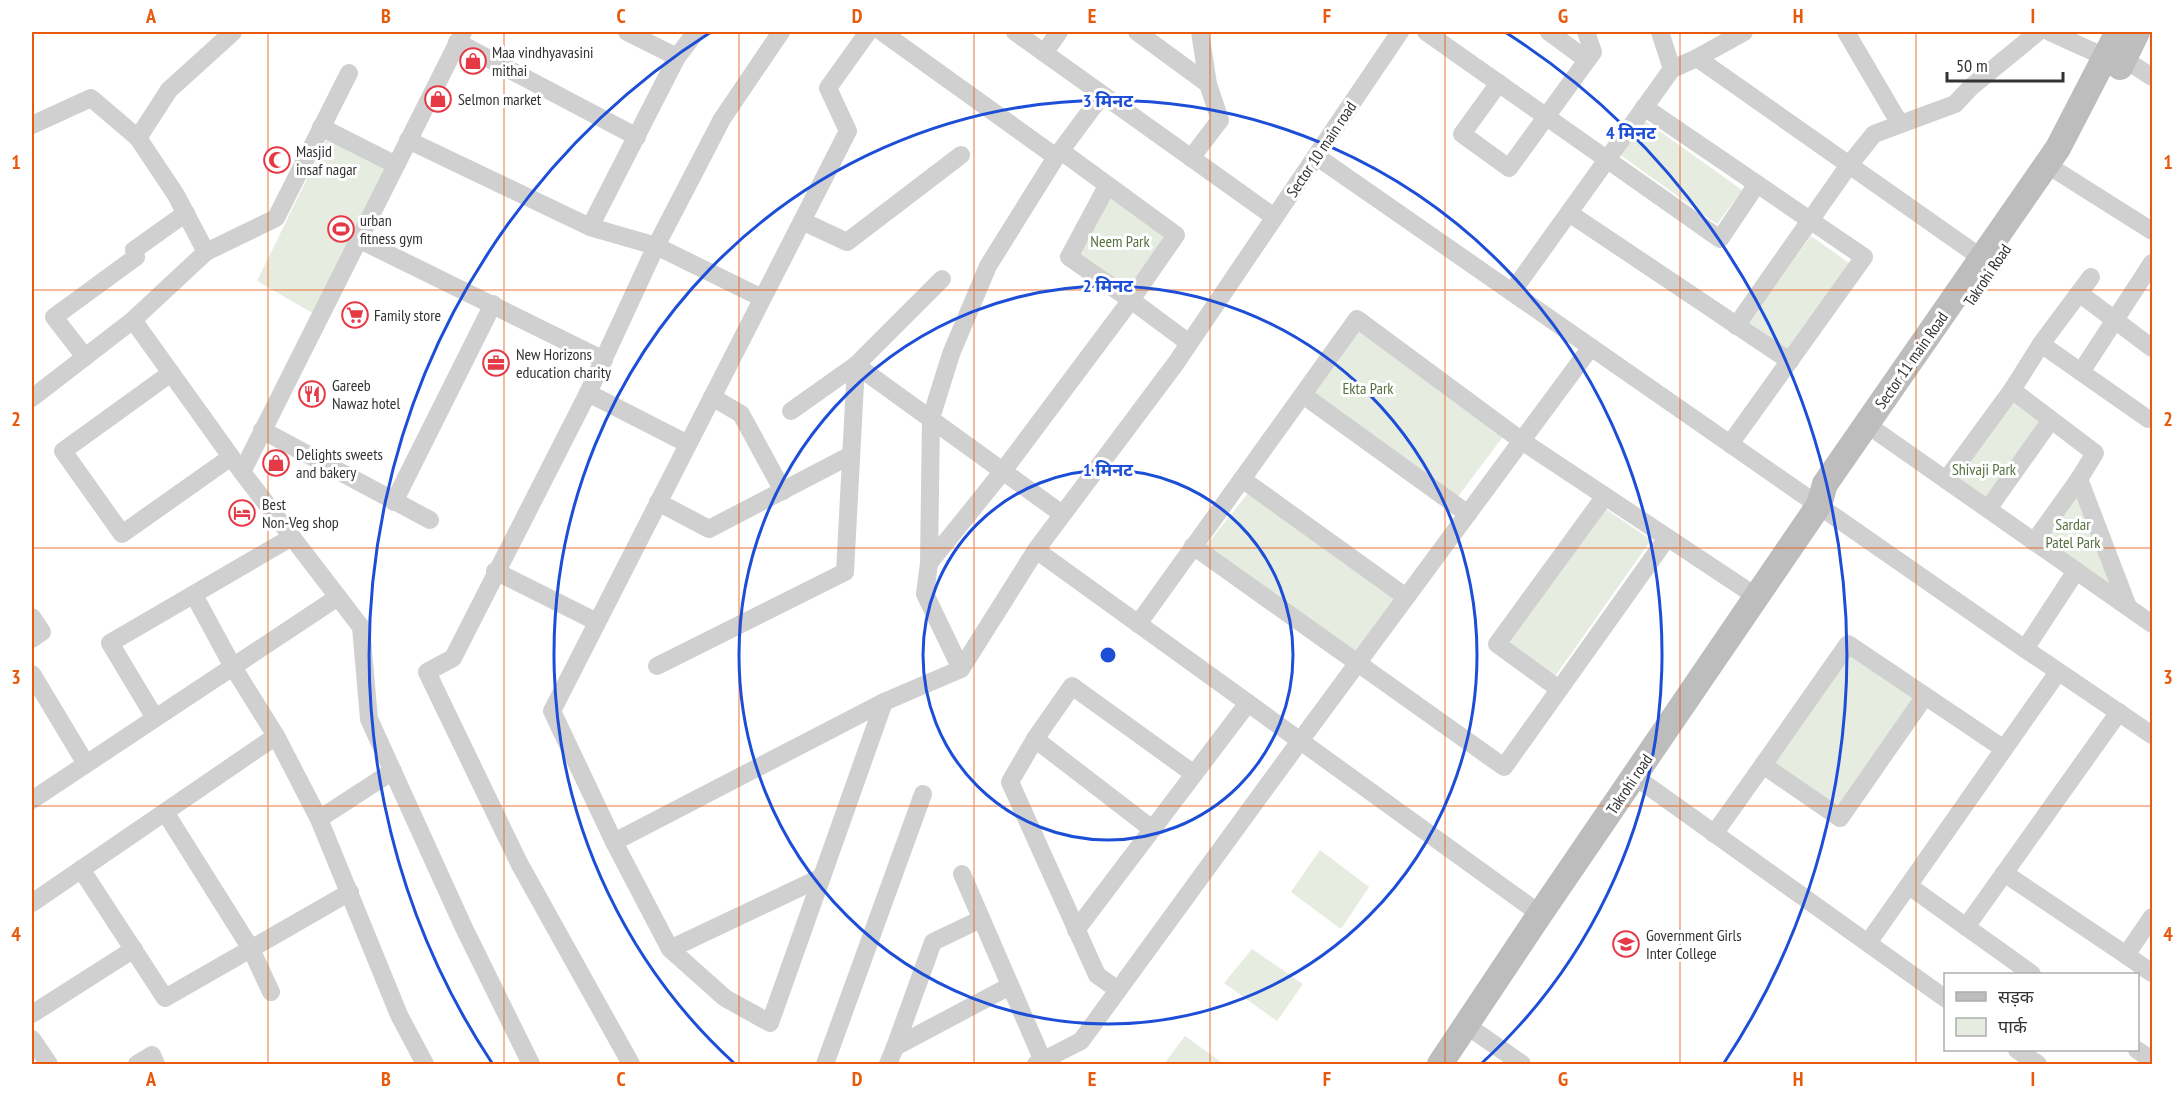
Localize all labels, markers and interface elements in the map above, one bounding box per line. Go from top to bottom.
text: A [145,3,157,29]
text: B [381,3,391,29]
text: C [616,3,626,29]
text: D [852,3,863,29]
text: E [1088,3,1096,29]
text: F [1323,3,1331,29]
text: G [1558,3,1568,29]
text: H [1793,3,1803,29]
text: I [2031,3,2035,29]
place label: Maa vindhyavasini mithai [492,42,593,80]
scale bar [1947,45,2062,83]
shop icon: Maa vindhyavasini mithai [458,46,488,76]
text: 50 m [1956,54,1988,77]
shop icon: Selmon market [423,84,453,114]
place label: Selmon market [458,89,542,109]
text: 3 मिनट [1083,89,1133,112]
street label: Sector 10 main road [1282,97,1360,201]
text: 4 मिनट [1606,121,1656,144]
place label: Masjid insaf nagar [296,141,358,179]
mosque icon: Masjid insaf nagar [262,145,292,175]
text: 1 [11,149,21,175]
text: 1 [2163,149,2173,175]
place label: urban fitness gym [360,210,423,248]
sports icon: urban fitness gym [326,214,356,244]
park label: Neem Park [1090,231,1150,251]
street label: Takrohi Road [1959,240,2015,310]
text: 2 मिनट [1083,274,1133,297]
supermarket icon: Family store [340,300,370,330]
place label: Family store [374,305,441,325]
street label: Sector 11 main Road [1870,308,1952,412]
place label: New Horizons education charity [516,344,611,382]
office icon: New Horizons education charity [481,348,511,378]
place label: Gareeb Nawaz hotel [332,375,400,413]
park label: Ekta Park [1342,378,1394,398]
restaurant icon: Gareeb Nawaz hotel [297,379,327,409]
text: 2 [11,406,21,432]
text: 2 [2163,406,2173,432]
place label: Delights sweets and bakery [296,444,383,482]
shop icon: Delights sweets and bakery [261,448,291,478]
text: 1 मिनट [1083,458,1133,481]
park label: Shivaji Park [1952,459,2017,479]
place label: Best Non-Veg shop [262,494,339,532]
hotel icon: Best Non-Veg shop [227,498,257,528]
park label: Sardar Patel Park [2046,514,2101,552]
centre of rings [1098,645,1118,665]
text: 3 [11,664,21,690]
text: 3 [2163,664,2173,690]
street label: Takrohi road [1602,750,1656,818]
text: 4 [11,921,21,947]
text: 4 [2163,921,2173,947]
place label: Government Girls Inter College [1646,925,1742,963]
school or university icon: Government Girls Inter College [1611,929,1641,959]
legend [1944,973,2139,1051]
text: सड़क [1998,985,2035,1008]
text: पार्क [1998,1015,2028,1038]
text: A [145,1066,157,1092]
text: B [381,1066,391,1092]
text: C [616,1066,626,1092]
text: D [852,1066,863,1092]
text: E [1088,1066,1096,1092]
text: F [1323,1066,1331,1092]
text: G [1558,1066,1568,1092]
text: H [1793,1066,1803,1092]
text: I [2031,1066,2035,1092]

